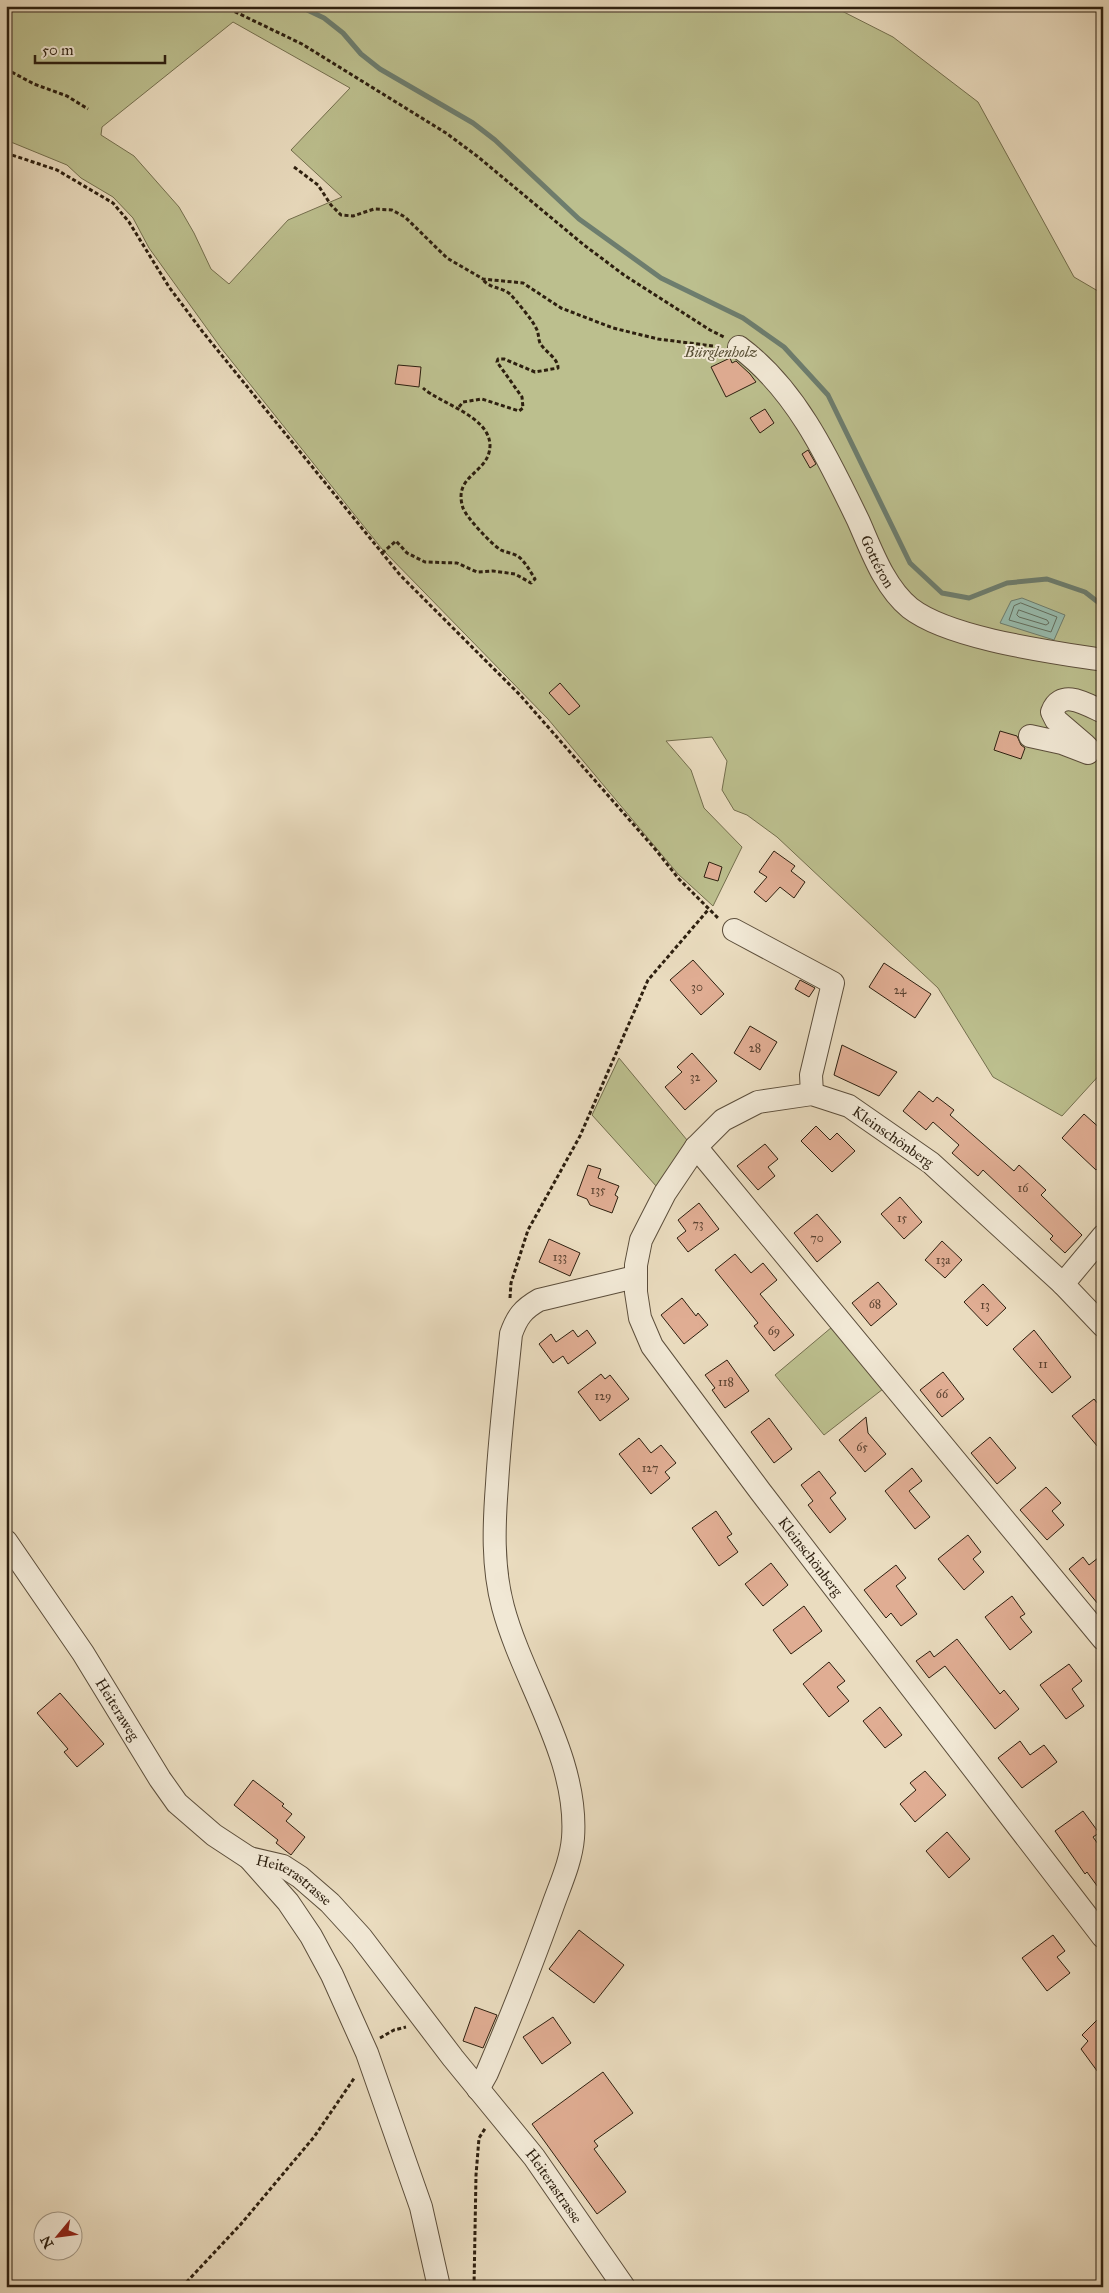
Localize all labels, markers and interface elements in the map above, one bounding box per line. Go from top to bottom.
scale bar [35,32,165,64]
text: 50 m [42,41,74,59]
park label: Bürglenholz [684,343,758,361]
street label: Gottéron [857,532,898,592]
house number: 30 [691,980,703,994]
house number: 24 [894,983,907,997]
house number: 28 [749,1041,761,1055]
house number: 32 [690,1070,700,1084]
street label: Kleinschönberg [849,1102,938,1172]
house number: 16 [1018,1181,1029,1195]
house number: 135 [590,1183,606,1197]
house number: 15 [897,1211,908,1225]
house number: 73 [692,1217,704,1231]
house number: 70 [810,1231,824,1245]
house number: 133 [553,1250,567,1264]
house number: 13a [936,1253,951,1267]
house number: 68 [869,1297,881,1311]
house number: 13 [980,1298,990,1312]
house number: 69 [768,1324,780,1338]
house number: 11 [1038,1357,1048,1371]
house number: 118 [718,1375,734,1389]
house number: 66 [936,1387,949,1401]
house number: 129 [594,1389,612,1403]
house number: 65 [856,1440,868,1454]
house number: 127 [642,1461,658,1475]
street label: Kleinschönberg [774,1513,847,1601]
street label: Heiteraweg [92,1675,144,1745]
street label: Heiterastrasse [254,1851,335,1909]
street label: Heiterastrasse [522,2145,586,2227]
north arrow [32,2210,82,2260]
text: N [37,2233,57,2251]

